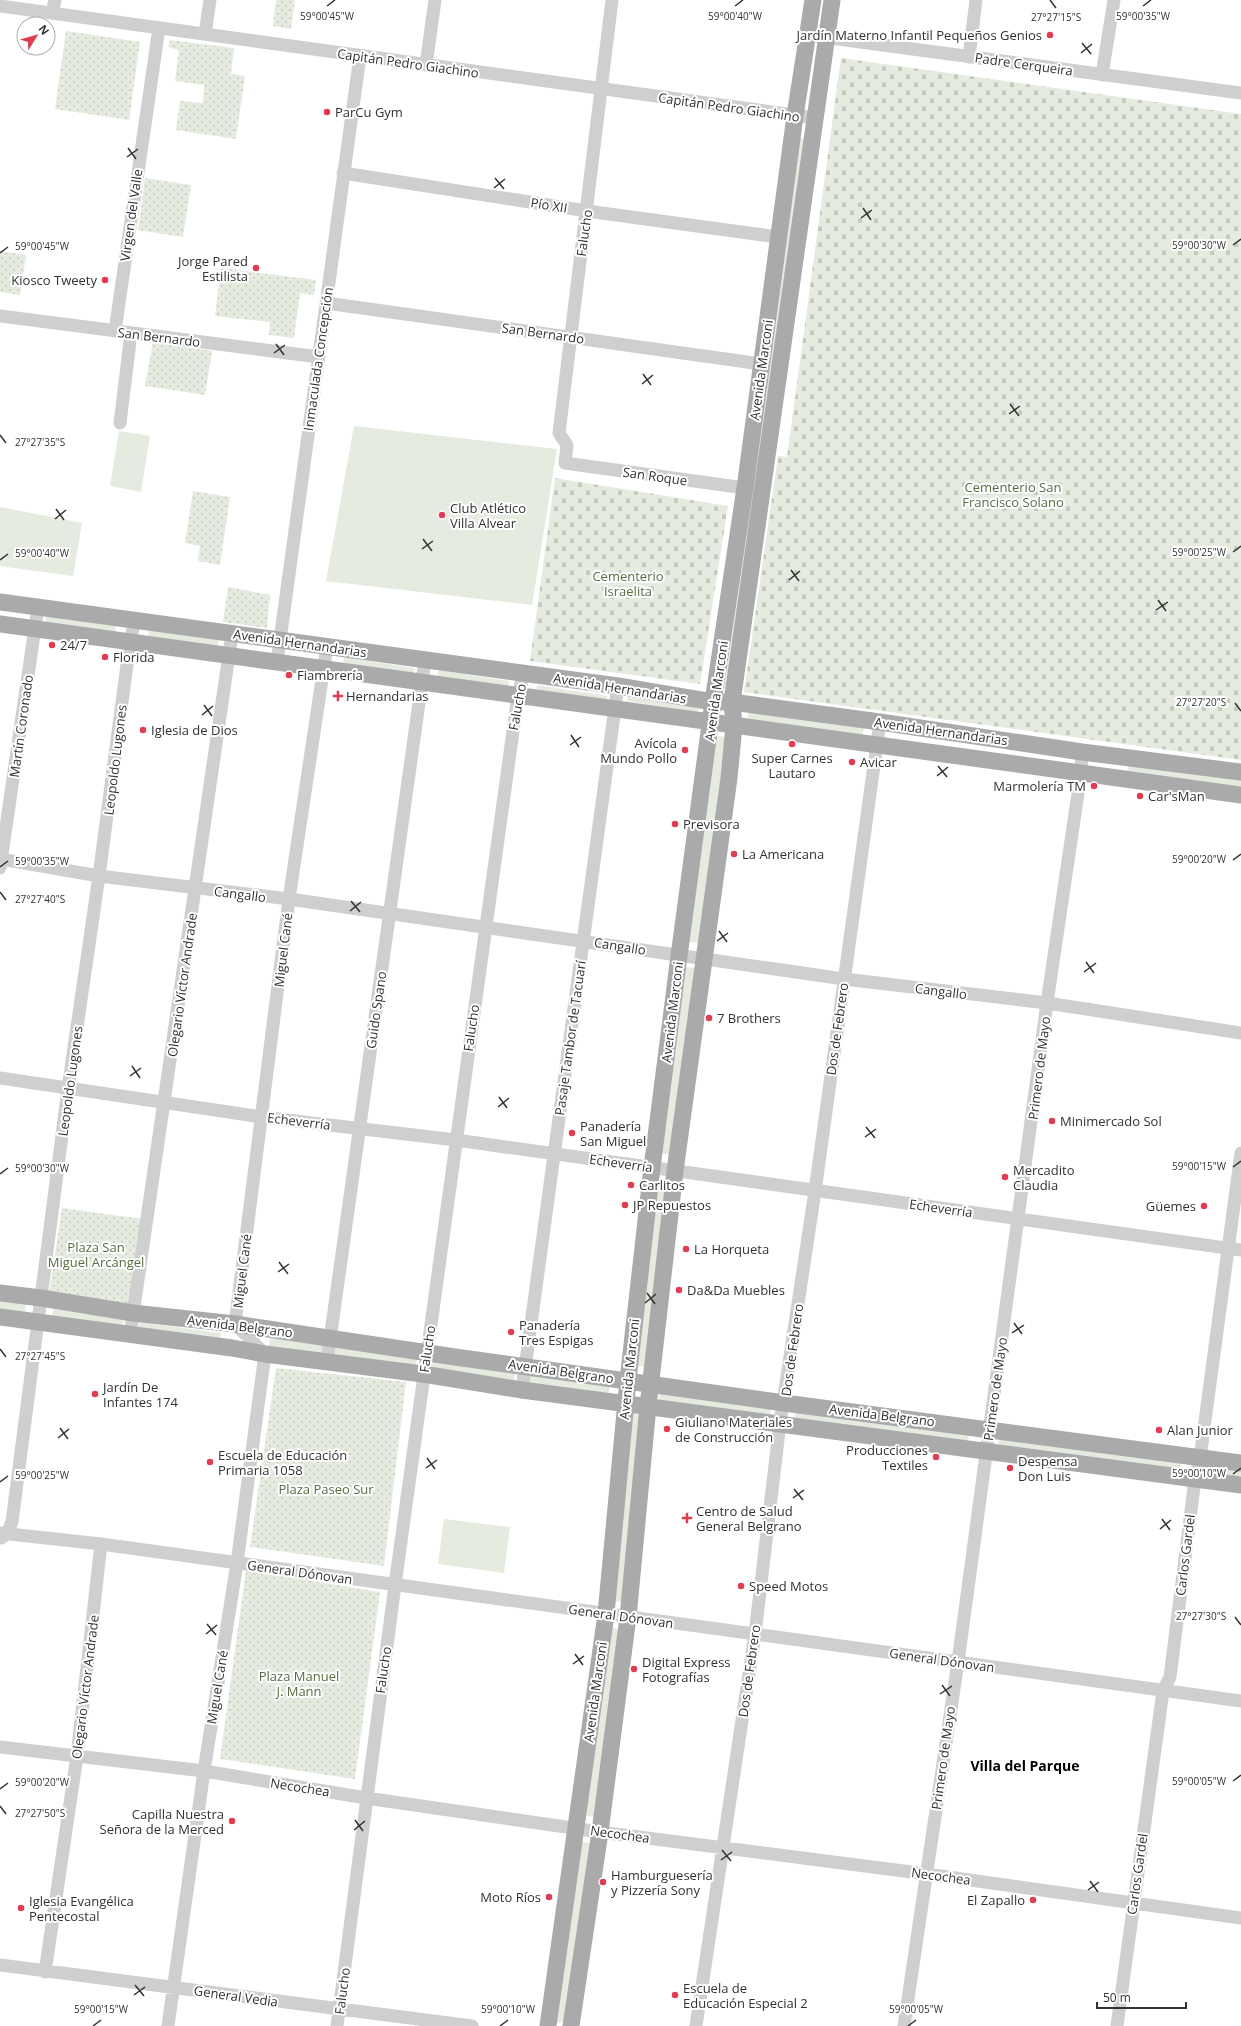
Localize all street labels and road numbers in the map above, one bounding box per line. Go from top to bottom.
street label: Capitán Pedro Giachino [336,44,480,82]
street label: Padre Cerqueira [974,48,1074,80]
street label: Capitán Pedro Giachino [657,88,801,126]
street label: Virgen del Valle [116,168,146,262]
street label: Pío XII [529,193,569,217]
street label: Falucho [572,208,596,258]
street label: Inmaculada Concepción [299,286,337,432]
street label: San Bernardo [501,318,586,348]
street label: Avenida Marconi [745,319,777,421]
street label: San Bernardo [117,323,201,351]
street label: San Roque [622,463,688,489]
street label: Avenida Hernandarias [232,625,368,661]
street label: Avenida Marconi [700,640,732,742]
street label: Avenida Hernandarias [552,669,688,707]
street label: Martín Coronado [5,673,37,779]
street label: Falucho [504,682,530,732]
street label: Leopoldo Lugones [99,704,131,816]
street label: Avenida Hernandarias [873,713,1009,749]
street label: Cangallo [213,882,267,906]
street label: Olegario Víctor Andrade [163,912,201,1058]
street label: Miguel Cané [270,912,296,988]
street label: Cangallo [593,933,647,959]
street label: Pasaje Tambor de Tacuarí [550,959,590,1117]
street label: Avenida Marconi [657,961,687,1063]
street label: Guido Spano [362,970,390,1050]
street label: Cangallo [914,979,968,1003]
street label: Dos de Febrero [822,981,852,1076]
street label: Falucho [459,1003,483,1053]
street label: Primero de Mayo [1024,1015,1054,1121]
street label: Leopoldo Lugones [53,1025,87,1137]
street label: Echeverría [266,1108,332,1134]
street label: Echeverría [588,1150,654,1176]
street label: Echeverría [908,1195,974,1221]
street label: Miguel Cané [229,1233,255,1309]
street label: Dos de Febrero [777,1302,807,1397]
street label: Avenida Belgrano [186,1311,294,1341]
street label: Avenida Marconi [615,1318,643,1420]
street label: Falucho [415,1324,439,1374]
street label: Primero de Mayo [979,1336,1011,1442]
street label: Avenida Belgrano [507,1355,615,1387]
street label: Avenida Belgrano [828,1400,936,1430]
street label: Carlos Gardel [1171,1513,1199,1597]
street label: General Dónovan [246,1556,354,1588]
street label: General Dónovan [567,1600,675,1632]
street label: Olegario Víctor Andrade [67,1614,103,1760]
street label: Dos de Febrero [734,1623,764,1718]
street label: Avenida Marconi [579,1641,611,1743]
street label: General Dónovan [888,1644,996,1676]
street label: Falucho [371,1645,395,1695]
street label: Miguel Cané [202,1649,232,1725]
street label: Primero de Mayo [927,1705,959,1811]
street label: Necochea [269,1773,331,1801]
street label: Necochea [589,1821,651,1847]
street label: Carlos Gardel [1122,1832,1152,1916]
street label: Necochea [910,1863,972,1889]
street label: Falucho [330,1966,354,2016]
street label: General Vedia [193,1981,279,2011]

